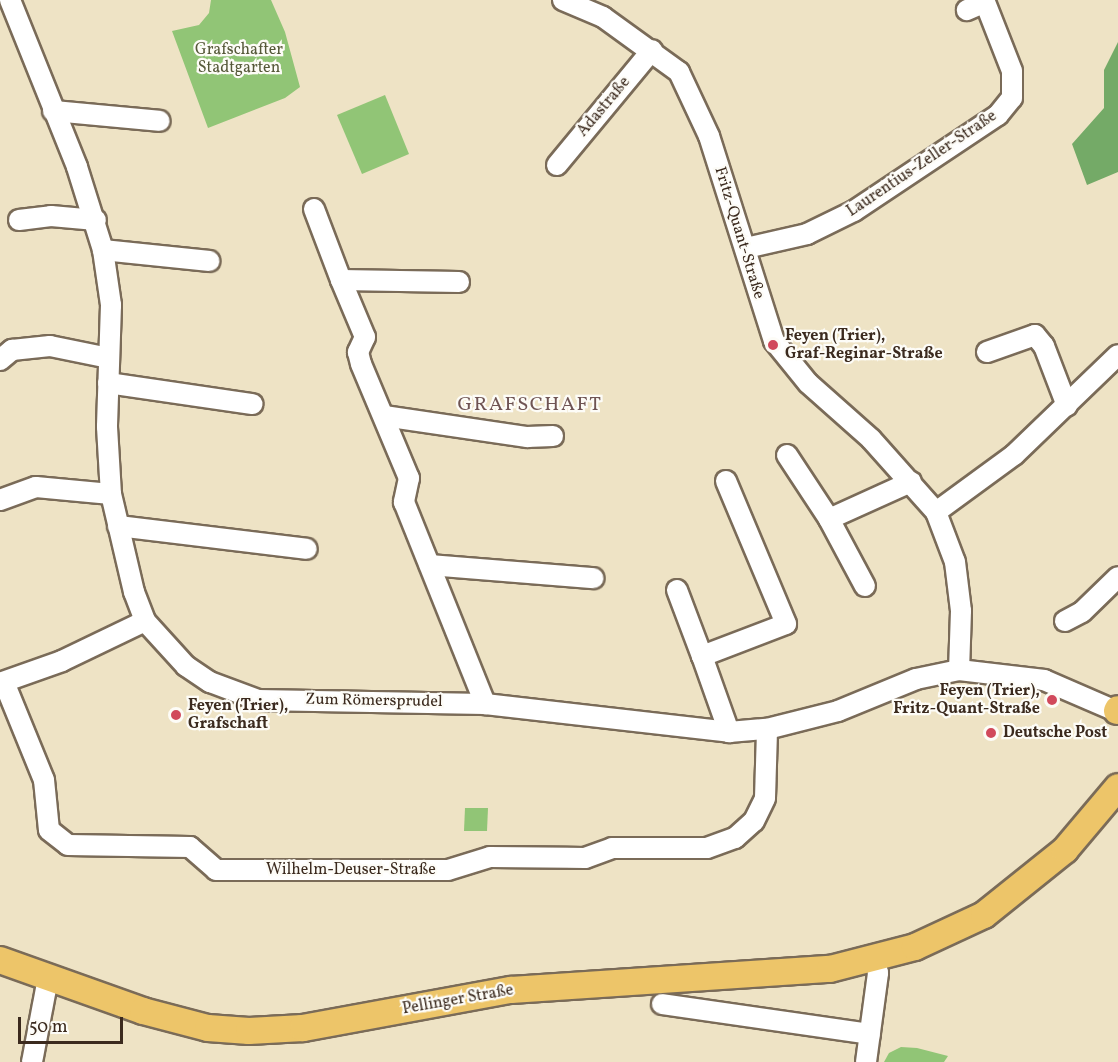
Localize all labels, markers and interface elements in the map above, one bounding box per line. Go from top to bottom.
park label: Grafschafter Stadtgarten [195,40,283,78]
street label: Adastraße [573,73,635,141]
street label: Laurentius-Zeller-Straße [843,107,1001,221]
street label: Fritz-Quant-Straße [710,165,768,301]
place label: Feyen (Trier), Graf-Reginar-Straße [785,326,943,364]
marker: Feyen (Trier), Graf-Reginar-Straße [766,338,780,352]
district label: GRAFSCHAFT [458,393,602,417]
place label: Feyen (Trier), Fritz-Quant-Straße [893,681,1040,719]
street label: Zum Römersprudel [305,690,443,712]
marker: Feyen (Trier), Fritz-Quant-Straße [1045,693,1059,707]
place label: Feyen (Trier), Grafschaft [188,696,288,734]
marker: Feyen (Trier), Grafschaft [169,708,183,722]
place label: Deutsche Post [1003,723,1107,743]
marker: Deutsche Post [984,726,998,740]
street label: Wilhelm-Deuser-Straße [266,860,436,880]
street label: Pellinger Straße [401,981,515,1019]
scale bar [21,1005,126,1043]
text: 50 m [29,1015,68,1040]

